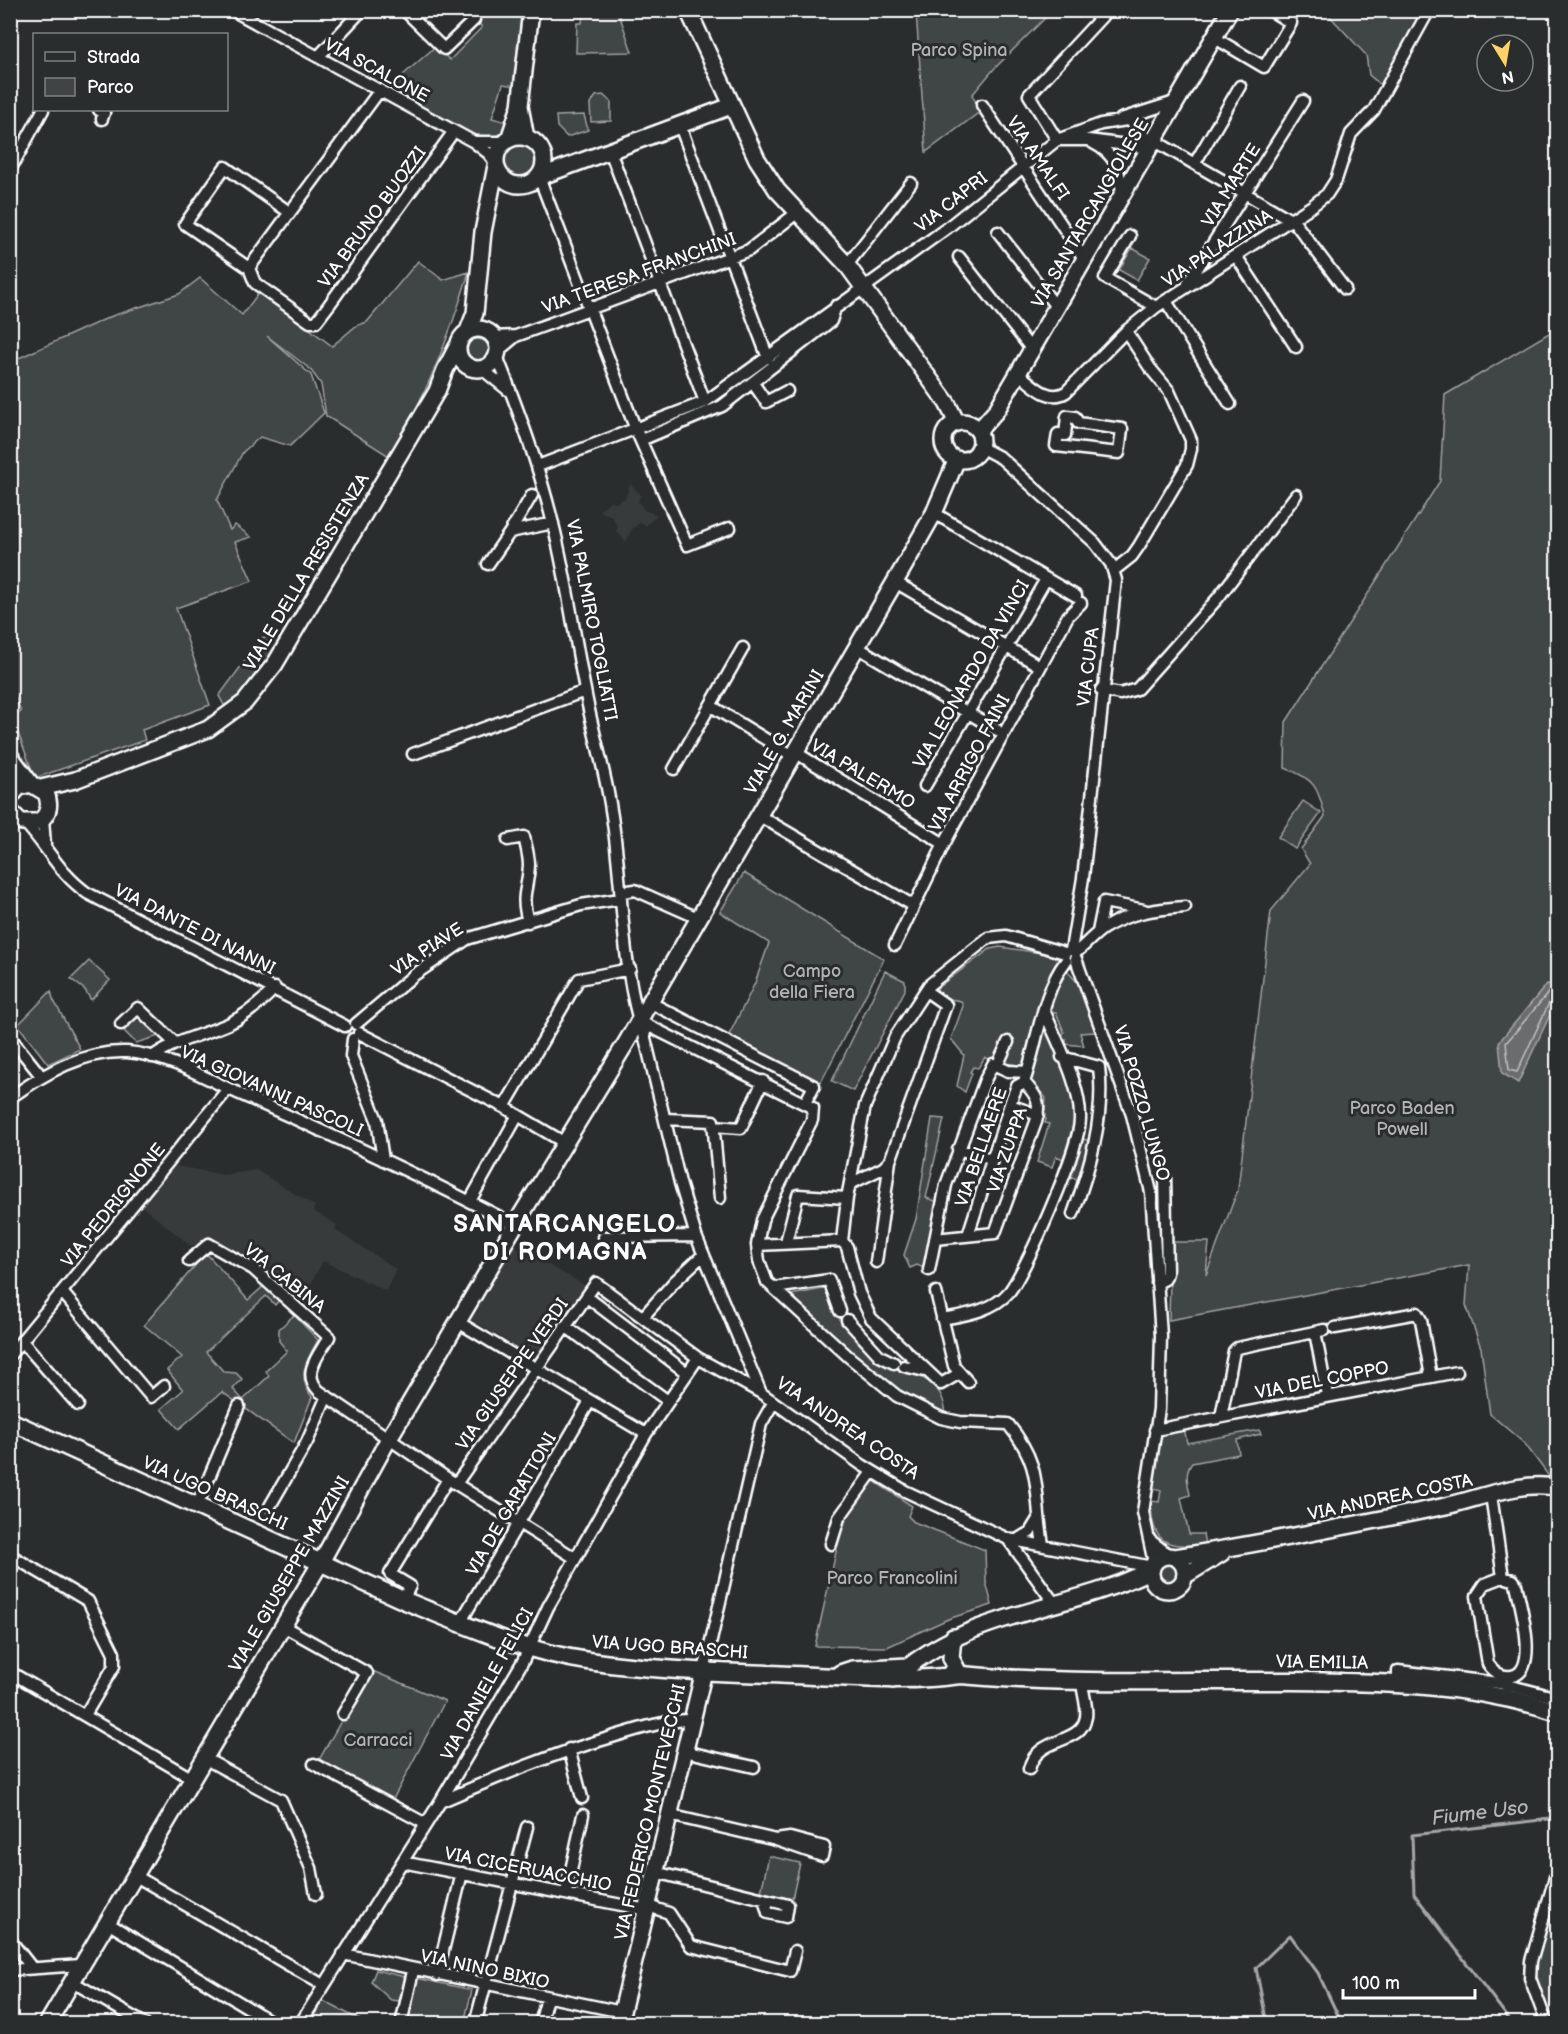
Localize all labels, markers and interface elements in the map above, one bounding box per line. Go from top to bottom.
legend [33,33,228,111]
north arrow [1475,33,1535,93]
street label: VIA SCALONE [321,34,433,107]
park label: Parco Spina [910,40,1008,61]
text: Strada [87,47,140,68]
text: N [1500,66,1515,87]
text: Parco [87,77,134,98]
street label: VIA AMALFI [1002,112,1073,204]
street label: VIA SANTARCANGIOLESE [1027,115,1153,312]
street label: VIA MARTE [1197,139,1265,231]
street label: VIA BRUNO BUOZZI [314,143,431,292]
street label: VIA CAPRI [911,168,992,237]
street label: VIA PALAZZINA [1158,205,1276,292]
street label: VIA TERESA FRANCHINI [539,229,739,318]
street label: VIALE DELLA RESISTENZA [239,470,374,675]
street label: VIA PALMIRO TOGLIATTI [562,517,621,723]
street label: VIA LEONARDO DA VINCI [909,576,1034,772]
street label: VIA CUPA [1073,626,1104,708]
street label: VIALE G. MARINI [740,666,829,798]
street label: VIA ARRIGO FAINI [924,691,1014,835]
street label: VIA PALERMO [807,735,919,814]
street label: VIA DANTE DI NANNI [111,880,279,979]
street label: VIA PIAVE [387,918,467,981]
park label: Campo della Fiera [769,961,855,1003]
street label: VIA POZZO LUNGO [1109,1023,1174,1183]
street label: VIA GIOVANNI PASCOLI [177,1042,366,1141]
street label: VIA BELLAERE [951,1085,1012,1210]
park label: Parco Baden Powell [1349,1098,1455,1140]
street label: VIA ZUPPA [983,1105,1032,1196]
street label: VIA PEDRIGNONE [57,1139,170,1272]
district label: SANTARCANGELO DI ROMAGNA [453,1210,677,1267]
street label: VIA CABINA [240,1239,330,1318]
street label: VIA GIUSEPPE VERDI [452,1294,573,1454]
street label: VIA DEL COPPO [1254,1357,1391,1404]
street label: VIA ANDREA COSTA [772,1373,923,1484]
street label: VIA DE GARATTONI [462,1429,561,1580]
street label: VIA UGO BRASCHI [139,1452,290,1535]
street label: VIA ANDREA COSTA [1306,1470,1474,1525]
street label: VIALE GIUSEPPE MAZZINI [225,1473,354,1676]
park label: Parco Francolini [826,1568,958,1589]
street label: VIA DANIELE FELICI [437,1604,538,1764]
street label: VIA UGO BRASCHI [591,1632,749,1663]
street label: VIA EMILIA [1276,1651,1368,1674]
street label: VIA FEDERICO MONTEVECCHI [611,1682,690,1942]
park label: Carracci [343,1730,413,1751]
water label: Fiume Uso [1430,1795,1530,1831]
street label: VIA CICERUACCHIO [443,1843,613,1896]
street label: VIA NINO BIXIO [419,1946,551,1993]
scale bar [1343,1962,1475,2000]
text: 100 m [1352,1973,1400,1994]

